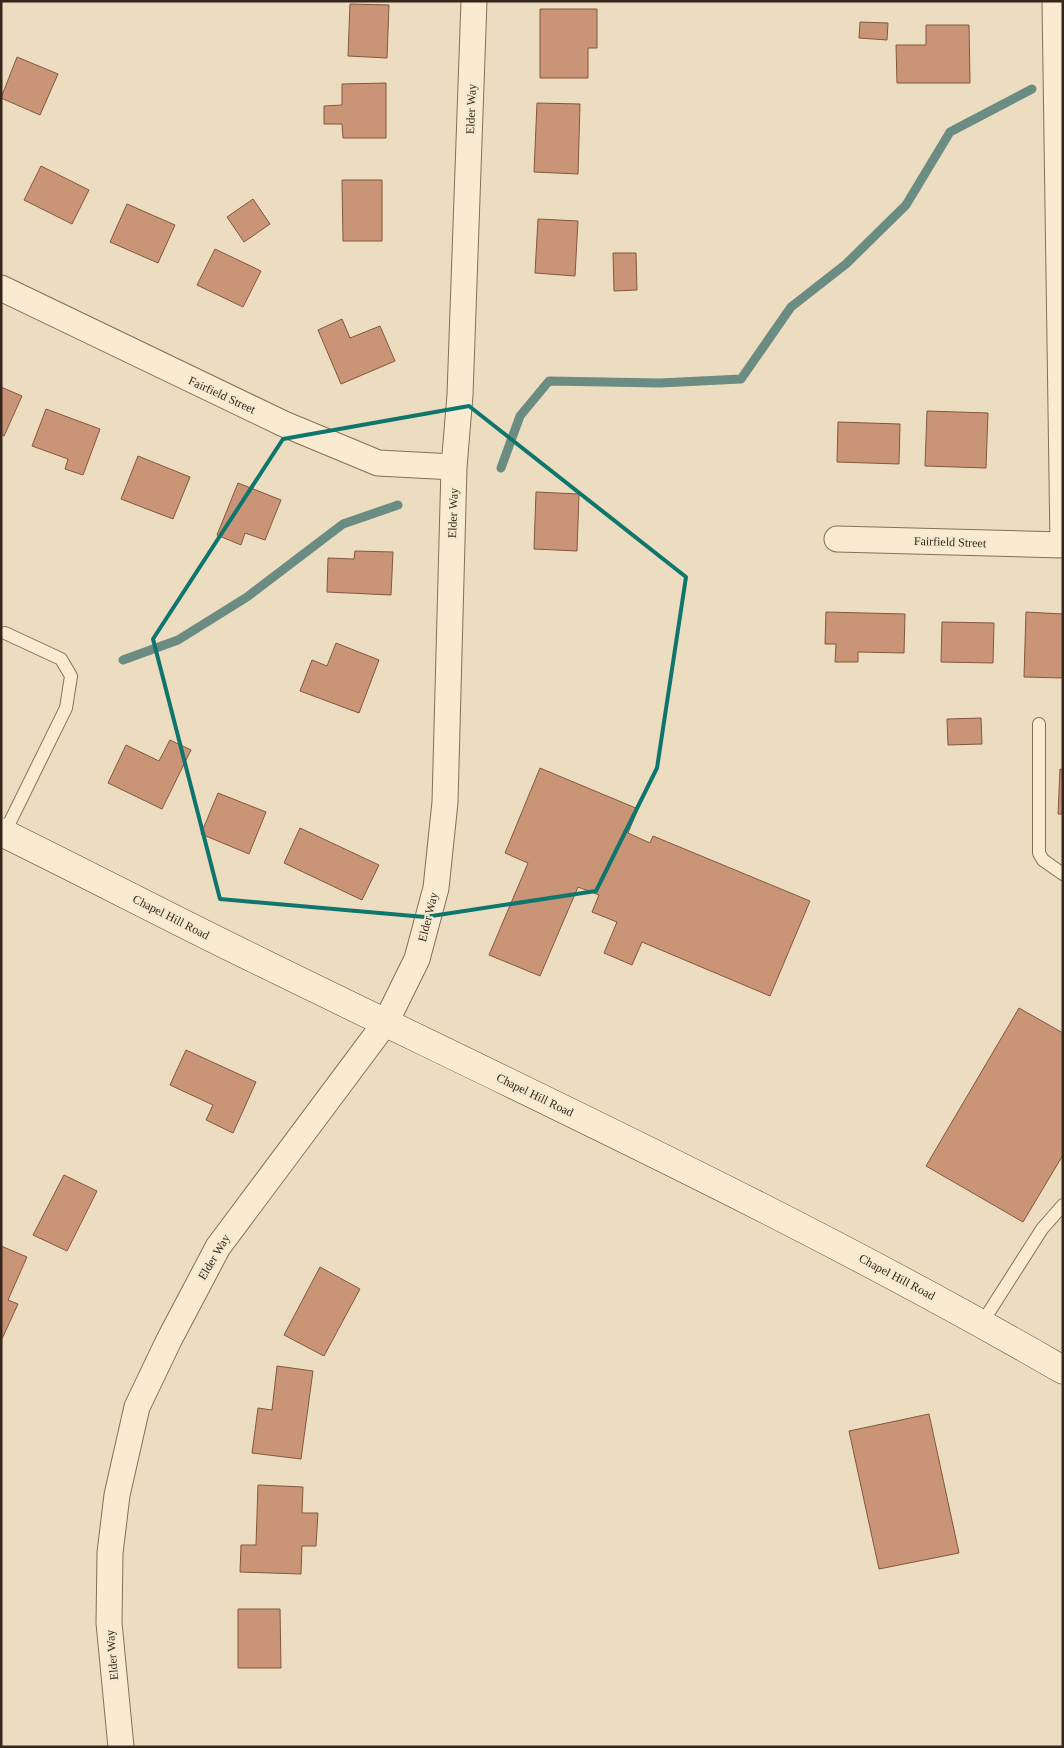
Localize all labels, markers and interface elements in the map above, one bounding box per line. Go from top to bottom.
street label: Elder Way [463,84,479,134]
street label: Fairfield Street [186,373,258,417]
street label: Elder Way [445,488,461,538]
street label: Fairfield Street [914,534,987,550]
street label: Elder Way [415,891,441,943]
street label: Chapel Hill Road [130,892,212,942]
street label: Chapel Hill Road [494,1070,576,1120]
street label: Elder Way [195,1232,233,1282]
street label: Chapel Hill Road [857,1251,937,1303]
street label: Elder Way [103,1629,121,1681]

